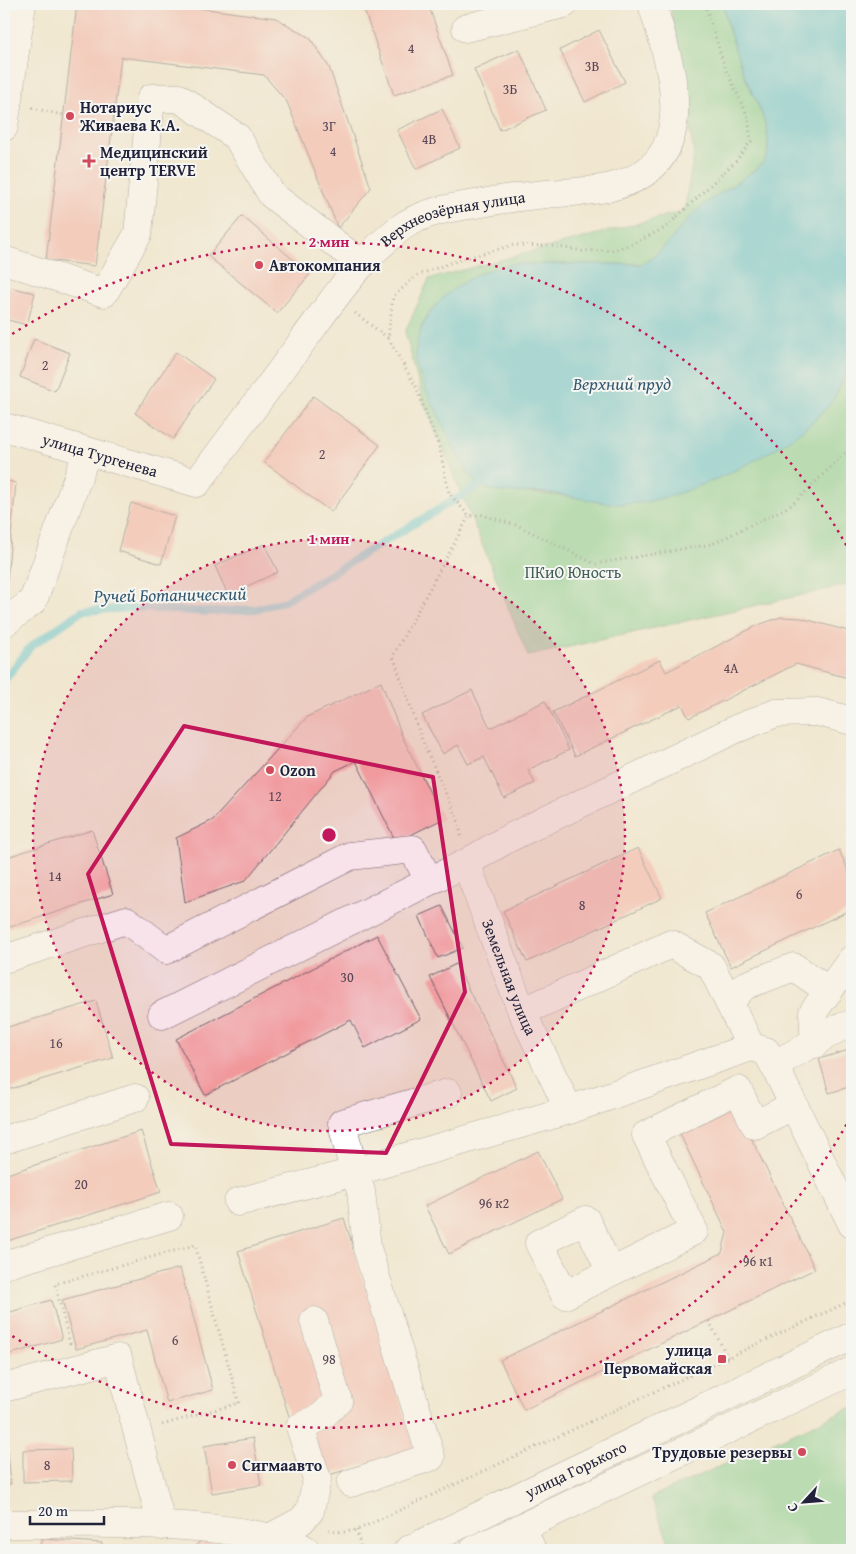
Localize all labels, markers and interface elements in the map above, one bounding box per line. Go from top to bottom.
house number: 4 [408,38,415,58]
house number: 3В [585,56,599,76]
house number: 3Б [503,79,517,99]
place label: Нотариус Живаева К.А. [79,95,180,137]
marker: Нотариус Живаева К.А. [64,110,76,122]
house number: 3Г [322,116,336,136]
house number: 4В [422,129,436,149]
place label: Медицинский центр TERVE [100,140,208,182]
house number: 4 [330,141,337,161]
marker: Медицинский центр TERVE [82,154,96,168]
street label: Верхнеозёрная улица [374,184,527,252]
text: 2 мин [309,231,350,252]
place label: Автокомпания [269,253,381,277]
marker: Автокомпания [253,259,265,271]
house number: 2 [42,355,48,375]
water label: Верхний пруд [572,370,671,397]
street label: улица Тургенева [39,426,161,483]
house number: 2 [319,444,325,464]
text: 1 мин [309,528,350,549]
park label: ПКиО Юность [525,560,622,584]
water label: Ручей Ботанический [92,580,247,609]
house number: 4А [723,658,739,678]
place label: Ozon [280,758,316,782]
marker: Ozon [264,764,276,776]
house number: 12 [268,786,282,806]
centre of rings [320,826,338,844]
house number: 14 [48,866,62,886]
house number: 6 [796,884,803,904]
house number: 8 [579,895,586,915]
street label: Земельная улица [476,915,543,1039]
house number: 30 [340,967,354,987]
house number: 16 [49,1033,63,1053]
house number: 20 [74,1174,88,1194]
house number: 96 к2 [479,1193,509,1213]
house number: 96 к1 [743,1251,773,1271]
house number: 6 [172,1330,179,1350]
place label: улица Первомайская [604,1338,713,1380]
house number: 98 [322,1349,336,1369]
marker: улица Первомайская [716,1353,728,1365]
street label: улица Горького [520,1434,630,1504]
place label: Трудовые резервы [652,1440,793,1464]
marker: Трудовые резервы [796,1446,808,1458]
place label: Сигмаавто [242,1453,323,1477]
house number: 8 [44,1455,51,1475]
marker: Сигмаавто [226,1459,238,1471]
north arrow [778,1476,828,1526]
scale bar [30,1494,104,1526]
text: 20 m [38,1500,69,1521]
text: С [782,1500,803,1516]

